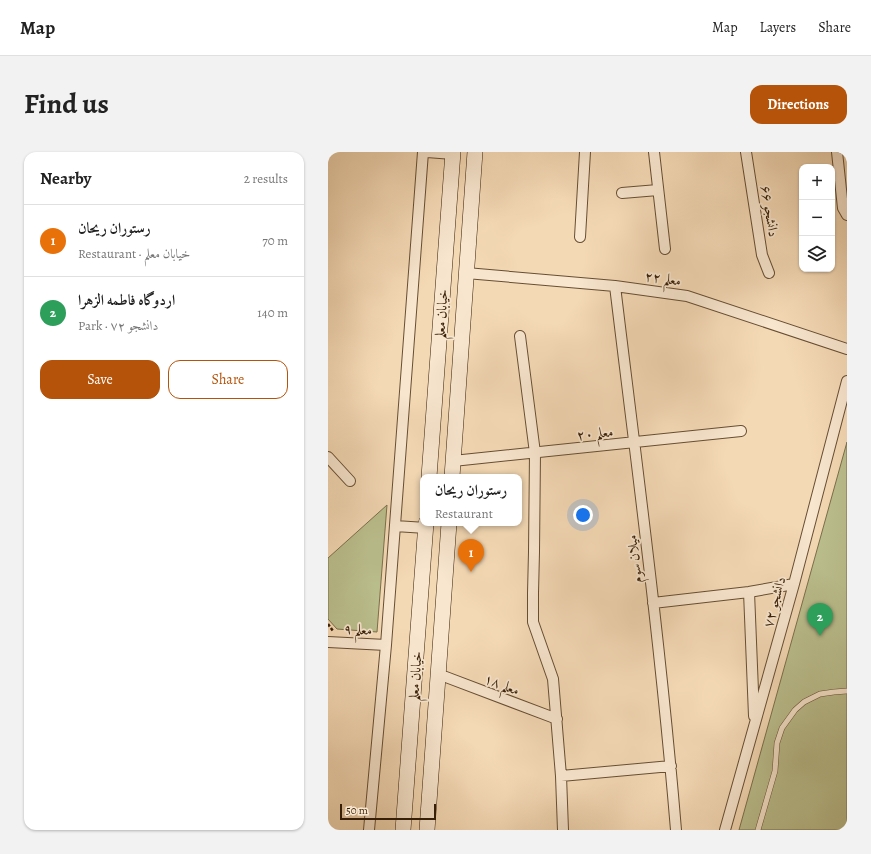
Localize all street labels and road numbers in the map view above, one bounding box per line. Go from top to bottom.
street label: دانشجو ۶۶ [756,184,783,238]
street label: معلم ۲۲ [643,267,682,295]
street label: خیابان معلم [430,289,458,340]
street label: معلم ۲۰ [576,422,615,450]
street label: میلان سوم [622,533,650,584]
street label: دانشجو ۷۲ [759,575,790,630]
street label: معلم ۹ [343,619,373,645]
street label: خیابان معلم [404,651,432,702]
street label: معلم ۱۸ [480,669,522,705]

